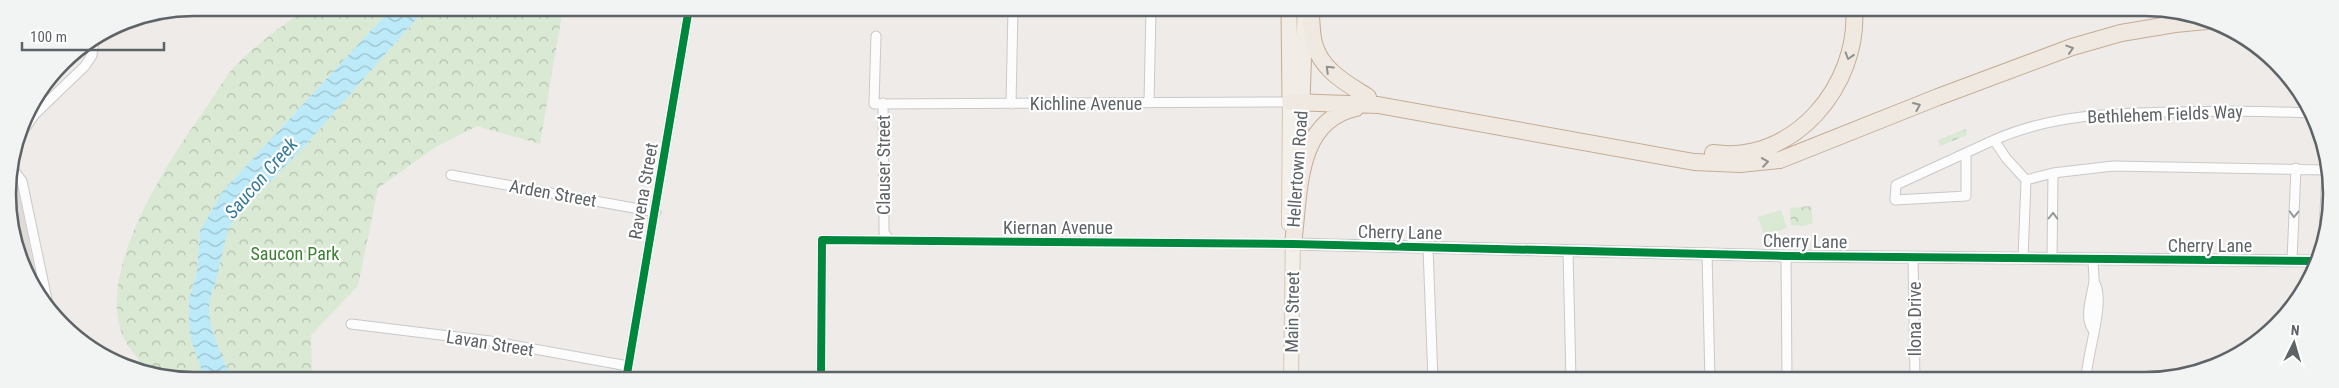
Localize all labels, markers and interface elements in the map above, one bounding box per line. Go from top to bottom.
scale bar [22,20,165,52]
text: 100 m [30,28,67,46]
one-way arrow [2065,44,2073,54]
one-way arrow [1845,51,1855,60]
one-way arrow [1325,66,1334,75]
street label: Kichline Avenue [1030,93,1142,114]
one-way arrow [1912,101,1921,112]
street label: Bethlehem Fields Way [2087,101,2244,127]
street label: Hellertown Road [1282,110,1312,228]
street label: Clauser Street [873,115,894,215]
water label: Saucon Creek [220,132,303,223]
street label: Ravena Street [624,141,662,241]
one-way arrow [1762,157,1770,168]
street label: Arden Street [508,175,598,211]
one-way arrow [2289,211,2300,219]
one-way arrow [2048,212,2058,220]
street label: Kiernan Avenue [1003,217,1113,238]
street label: Cherry Lane [1358,221,1442,243]
street label: Cherry Lane [1763,230,1847,252]
street label: Cherry Lane [2168,235,2252,256]
park label: Saucon Park [251,243,339,264]
street label: Main Street [1281,271,1303,353]
street label: Ilona Drive [1904,281,1925,357]
north arrow [2269,318,2319,368]
text: N [2290,322,2300,338]
street label: Lavan Street [445,326,535,360]

